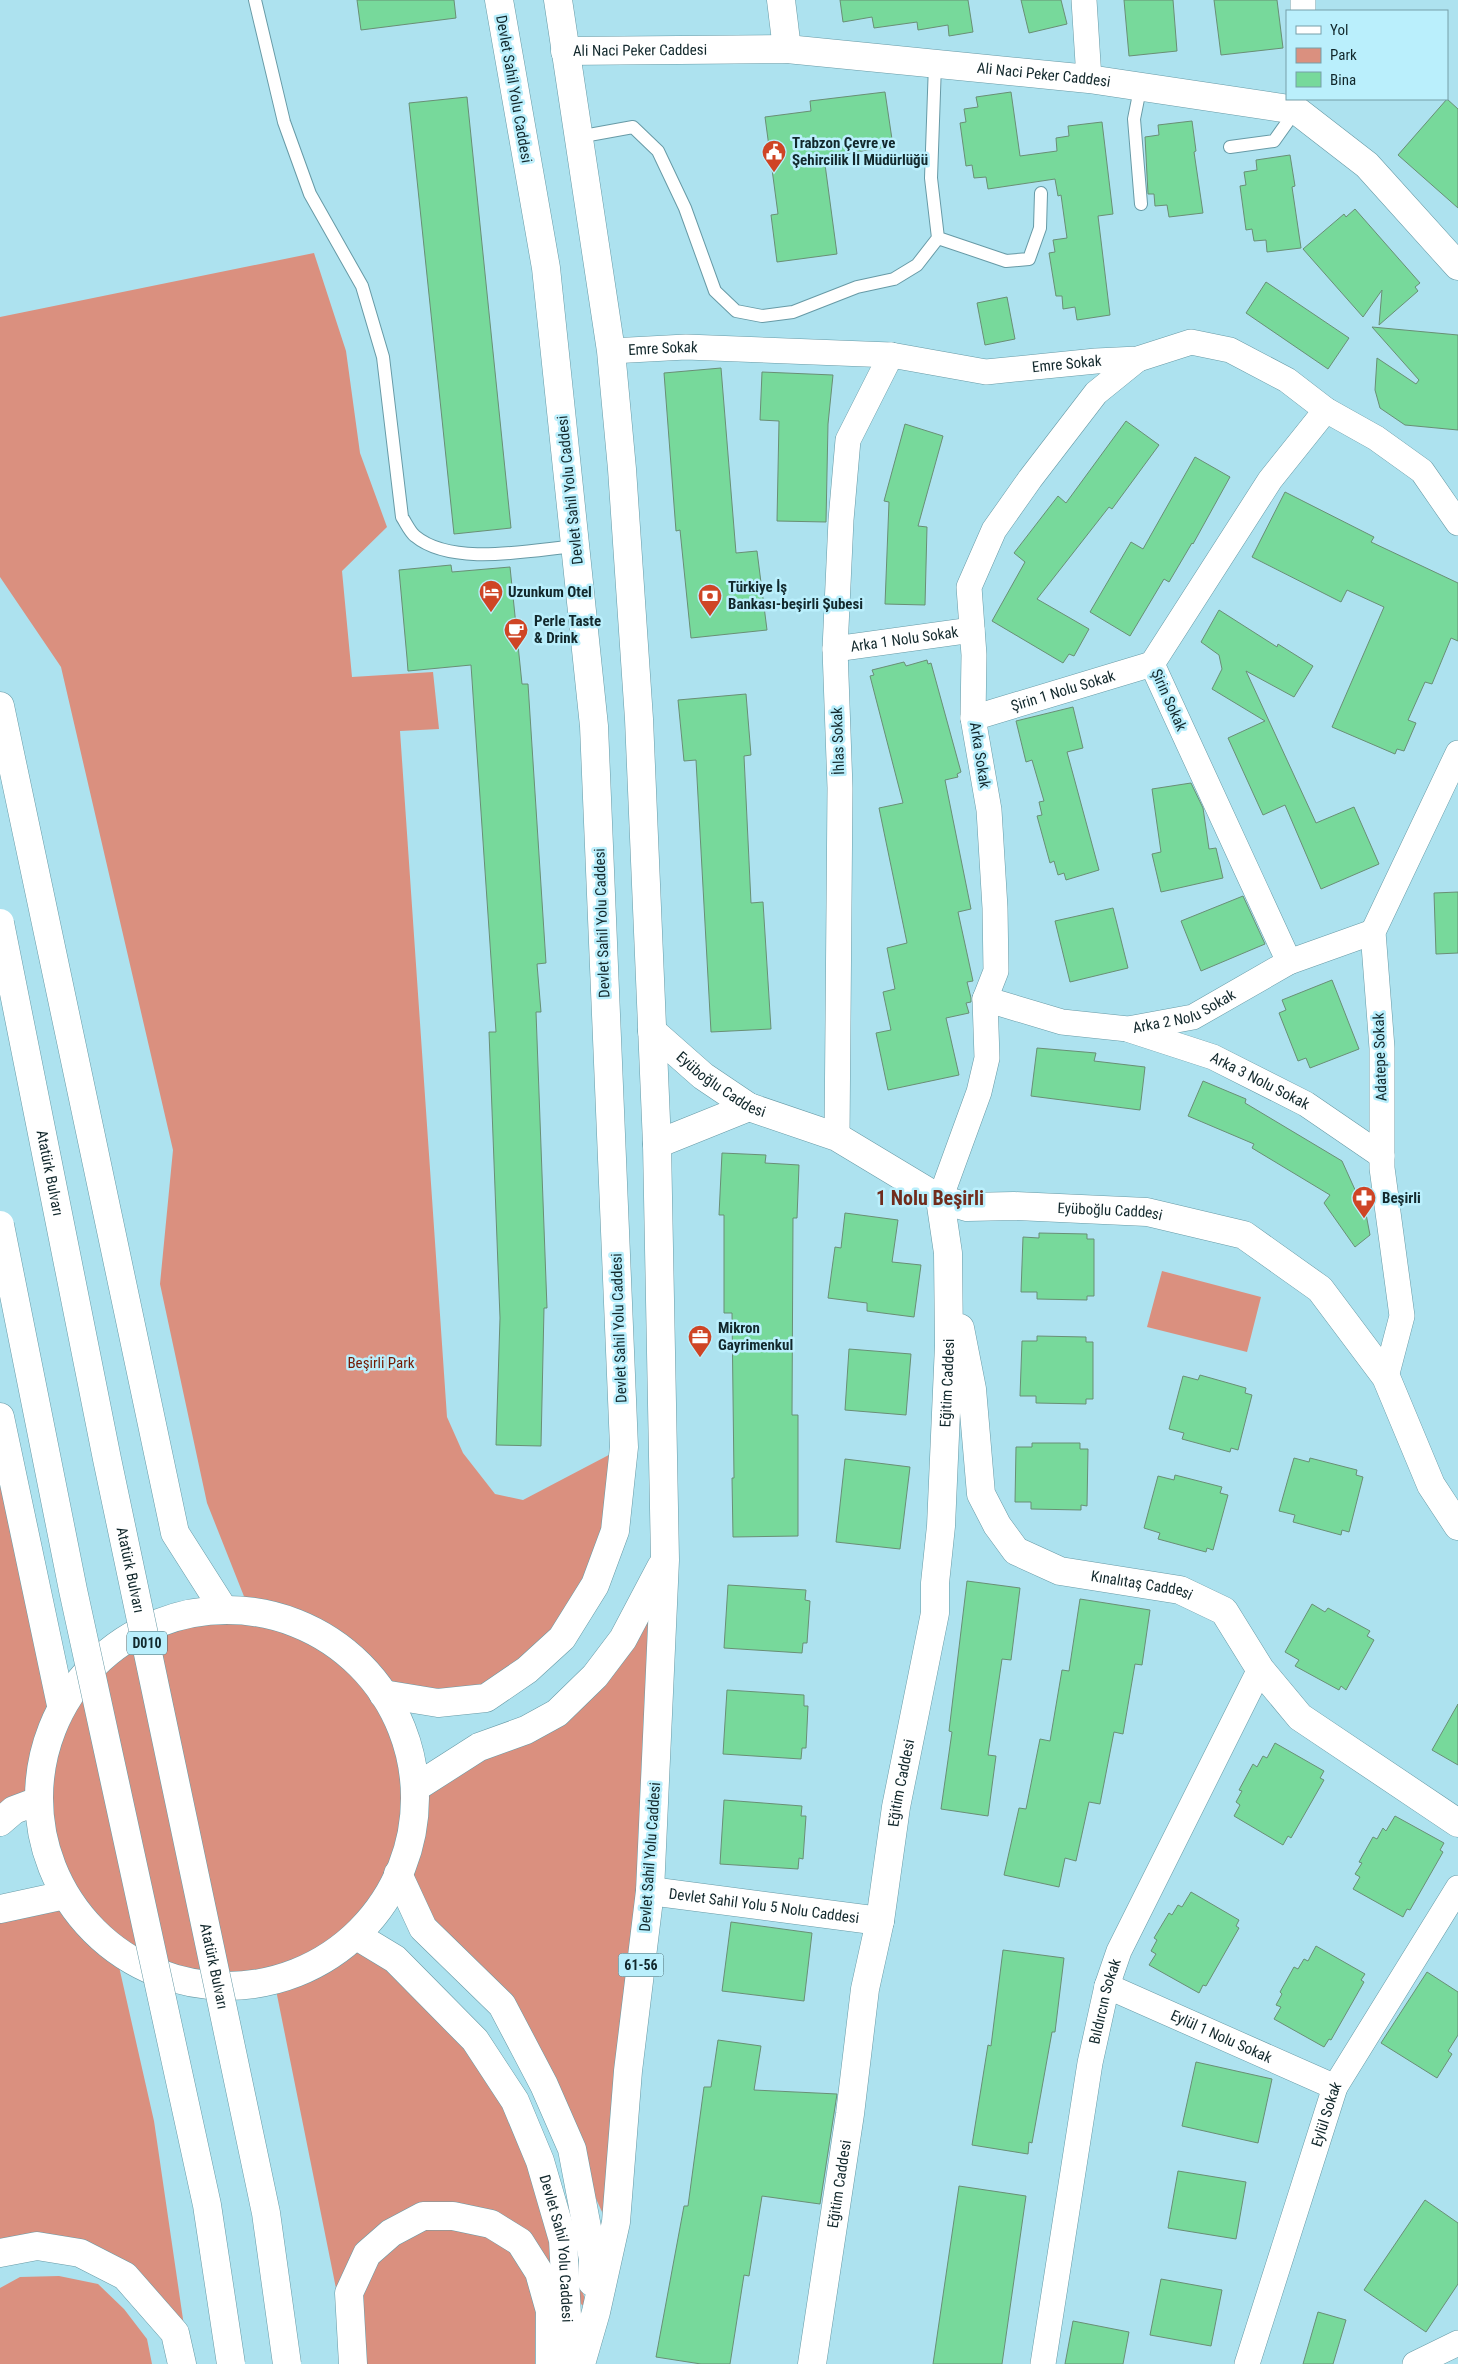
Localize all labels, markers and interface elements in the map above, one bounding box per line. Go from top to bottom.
legend [1286,10,1448,100]
street label: Devlet Sahil Yolu Caddesi [492,14,536,164]
text: Yol [1330,21,1348,39]
street label: Ali Naci Peker Caddesi [573,41,707,60]
text: Park [1330,46,1357,64]
street label: Ali Naci Peker Caddesi [976,59,1112,91]
text: Bina [1330,71,1356,89]
place label: Trabzon Çevre ve Şehircilik İl Müdürlüğü [792,134,928,169]
public building icon: Trabzon Çevre ve Şehircilik İl Müdürlüğü [761,139,787,173]
street label: Emre Sokak [628,338,698,359]
street label: Emre Sokak [1031,352,1102,376]
street label: Devlet Sahil Yolu Caddesi [553,415,587,565]
place label: Türkiye İş Bankası-beşirli Şubesi [728,578,863,613]
hotel icon: Uzunkum Otel [478,579,504,613]
place label: Uzunkum Otel [508,583,592,601]
bank icon: Türkiye İş Bankası-beşirli Şubesi [697,583,723,617]
place label: Perle Taste & Drink [534,612,601,647]
cafe icon: Perle Taste & Drink [503,617,529,651]
street label: Arka 1 Nolu Sokak [849,623,960,656]
street label: Şirin Sokak [1147,666,1191,734]
street label: Şirin 1 Nolu Sokak [1009,667,1117,715]
street label: İhlas Sokak [828,707,848,775]
street label: Arka Sokak [966,721,994,790]
street label: Devlet Sahil Yolu Caddesi [590,848,614,998]
street label: Arka 2 Nolu Sokak [1131,985,1239,1037]
street label: Adatepe Sokak [1369,1012,1391,1102]
street label: Eyüboğlu Caddesi [673,1048,768,1121]
street label: Arka 3 Nolu Sokak [1208,1048,1313,1113]
street label: Atatürk Bulvarı [33,1129,67,1218]
pharmacy icon: Beşirli [1351,1185,1377,1219]
district label: 1 Nolu Beşirli [876,1186,984,1210]
place label: Beşirli [1382,1189,1421,1207]
street label: Eyüboğlu Caddesi [1057,1199,1164,1224]
street label: Devlet Sahil Yolu Caddesi [607,1253,631,1403]
place label: Mikron Gayrimenkul [718,1319,793,1354]
office icon: Mikron Gayrimenkul [687,1324,713,1358]
street label: Eğitim Caddesi [936,1338,958,1428]
park label: Beşirli Park [347,1354,415,1372]
street label: Atatürk Bulvarı [113,1525,148,1615]
street label: Kınalıtaş Caddesi [1090,1567,1196,1604]
road number: D010 [127,1632,167,1655]
street label: Eğitim Caddesi [884,1738,918,1828]
street label: Devlet Sahil Yolu Caddesi [636,1782,664,1932]
street label: Devlet Sahil Yolu 5 Nolu Caddesi [668,1885,860,1927]
street label: Atatürk Bulvarı [196,1922,232,2011]
road number: 61-56 [618,1954,664,1976]
street label: Bıldırcın Sokak [1085,1956,1125,2046]
street label: Eylül 1 Nolu Sokak [1168,2006,1275,2067]
street label: Eylül Sokak [1308,2078,1345,2149]
street label: Eğitim Caddesi [824,2139,855,2229]
street label: Devlet Sahil Yolu Caddesi [536,2173,576,2323]

